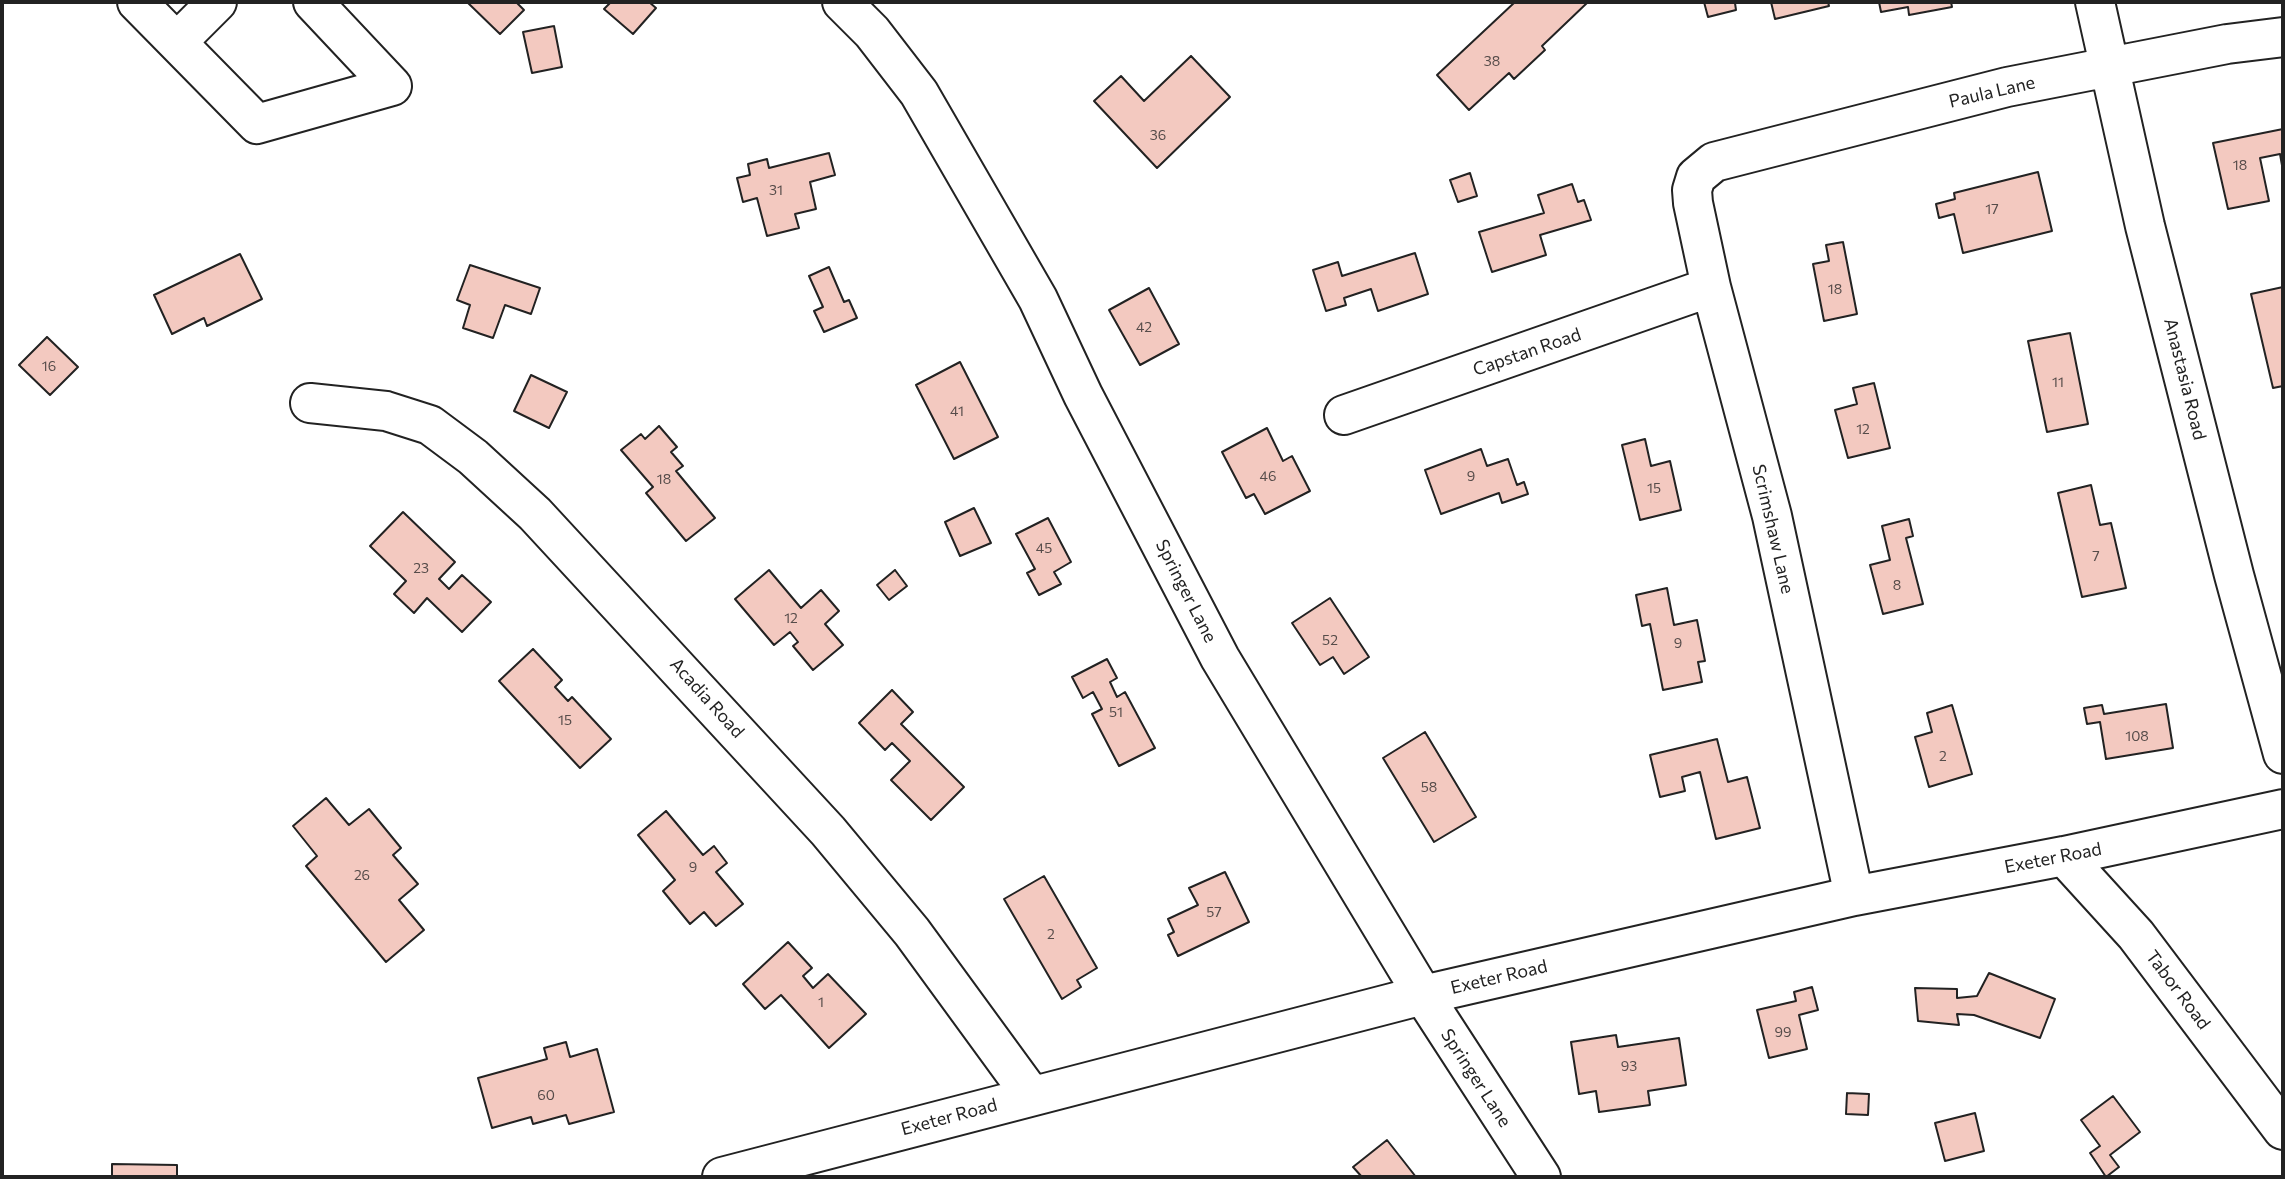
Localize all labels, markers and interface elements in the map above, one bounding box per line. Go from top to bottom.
house number: 38 [1484,53,1500,69]
street label: Paula Lane [1947,72,2037,112]
house number: 36 [1150,127,1166,143]
house number: 18 [2233,157,2247,173]
house number: 31 [769,182,783,198]
house number: 17 [1985,201,1999,217]
house number: 18 [1828,281,1842,297]
street label: Anastasia Road [2159,316,2211,442]
house number: 42 [1136,319,1152,335]
street label: Capstan Road [1470,323,1584,381]
house number: 16 [42,358,56,374]
house number: 11 [2052,374,2064,390]
house number: 41 [950,403,964,419]
house number: 12 [1856,421,1870,437]
street label: Scrimshaw Lane [1748,462,1798,596]
house number: 46 [1260,468,1276,484]
house number: 9 [1467,468,1475,484]
house number: 18 [657,471,671,487]
house number: 15 [1647,480,1661,496]
street label: Springer Lane [1151,536,1221,646]
house number: 45 [1036,540,1052,556]
house number: 7 [2092,548,2100,564]
house number: 23 [413,560,429,576]
house number: 8 [1893,577,1901,593]
house number: 12 [784,610,798,626]
house number: 52 [1322,632,1338,648]
house number: 9 [1674,635,1682,651]
street label: Acadia Road [665,654,749,742]
house number: 51 [1109,704,1123,720]
house number: 15 [558,712,572,728]
house number: 108 [2125,728,2149,744]
house number: 2 [1939,748,1947,764]
house number: 58 [1421,779,1437,795]
street label: Exeter Road [2003,838,2103,878]
house number: 9 [689,859,697,875]
house number: 26 [354,867,370,883]
house number: 57 [1206,904,1222,920]
house number: 2 [1047,926,1055,942]
street label: Tabor Road [2141,946,2215,1034]
street label: Exeter Road [1449,955,1549,999]
house number: 1 [818,994,824,1010]
house number: 99 [1775,1024,1791,1040]
street label: Springer Lane [1436,1025,1516,1131]
house number: 93 [1621,1058,1637,1074]
house number: 60 [537,1087,555,1103]
street label: Exeter Road [899,1094,999,1140]

